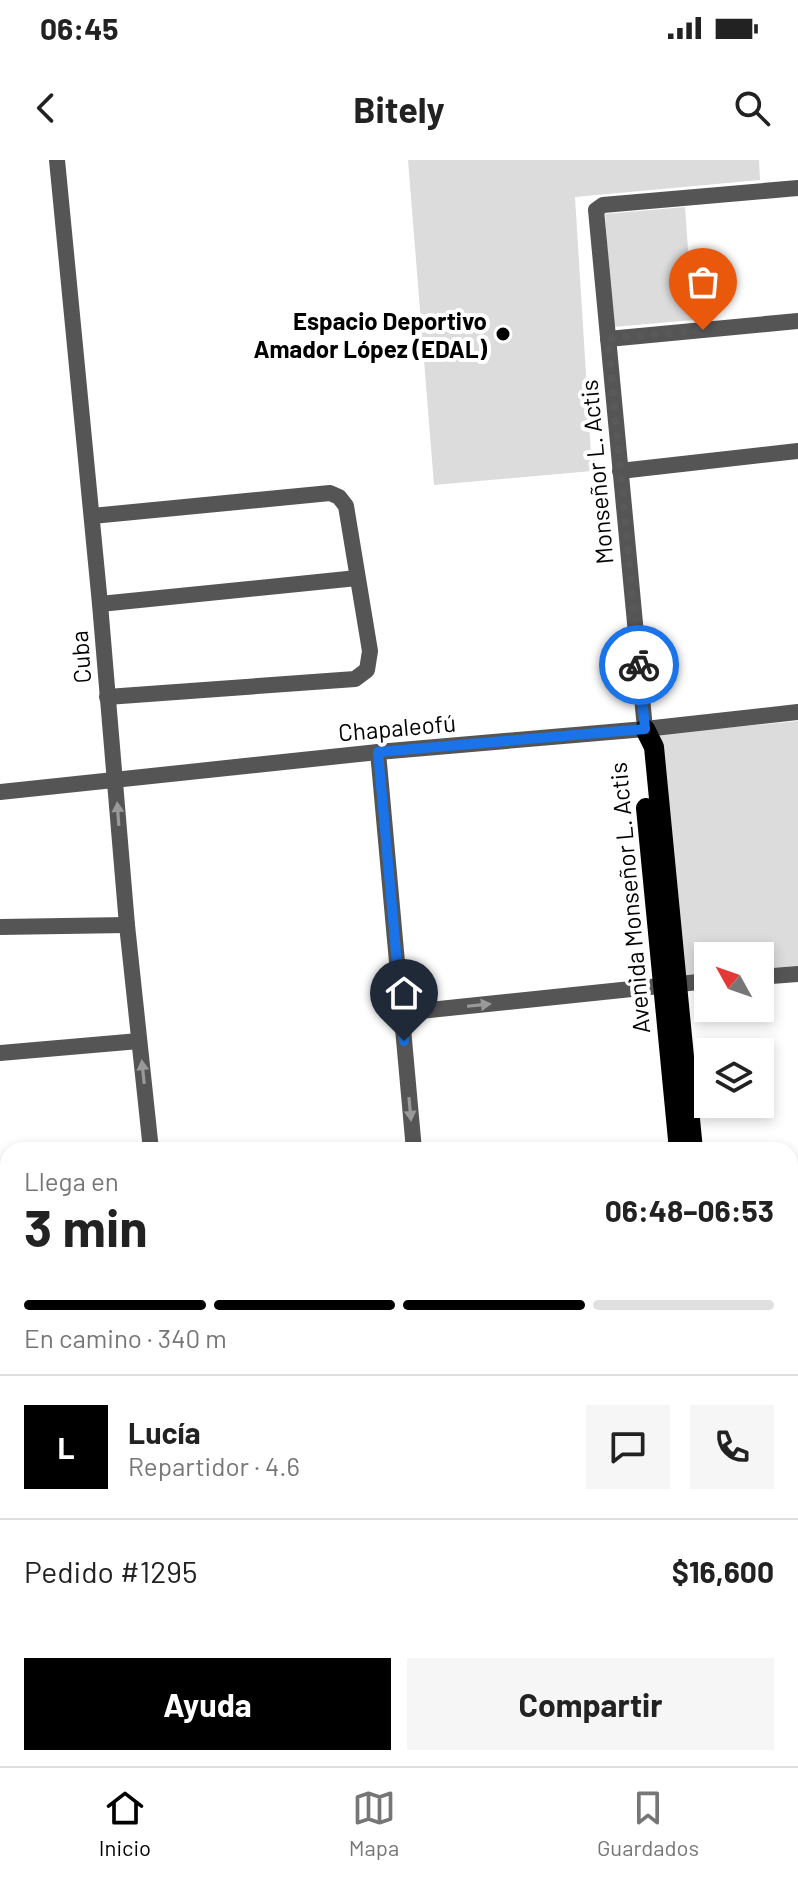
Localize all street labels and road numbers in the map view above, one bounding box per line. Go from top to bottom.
street label: Monseñor L. Actis [573,378,619,566]
street label: Cuba [64,630,96,684]
street label: Chapaleofú [337,707,457,747]
street label: Avenida Monseñor L. Actis [603,761,655,1035]

